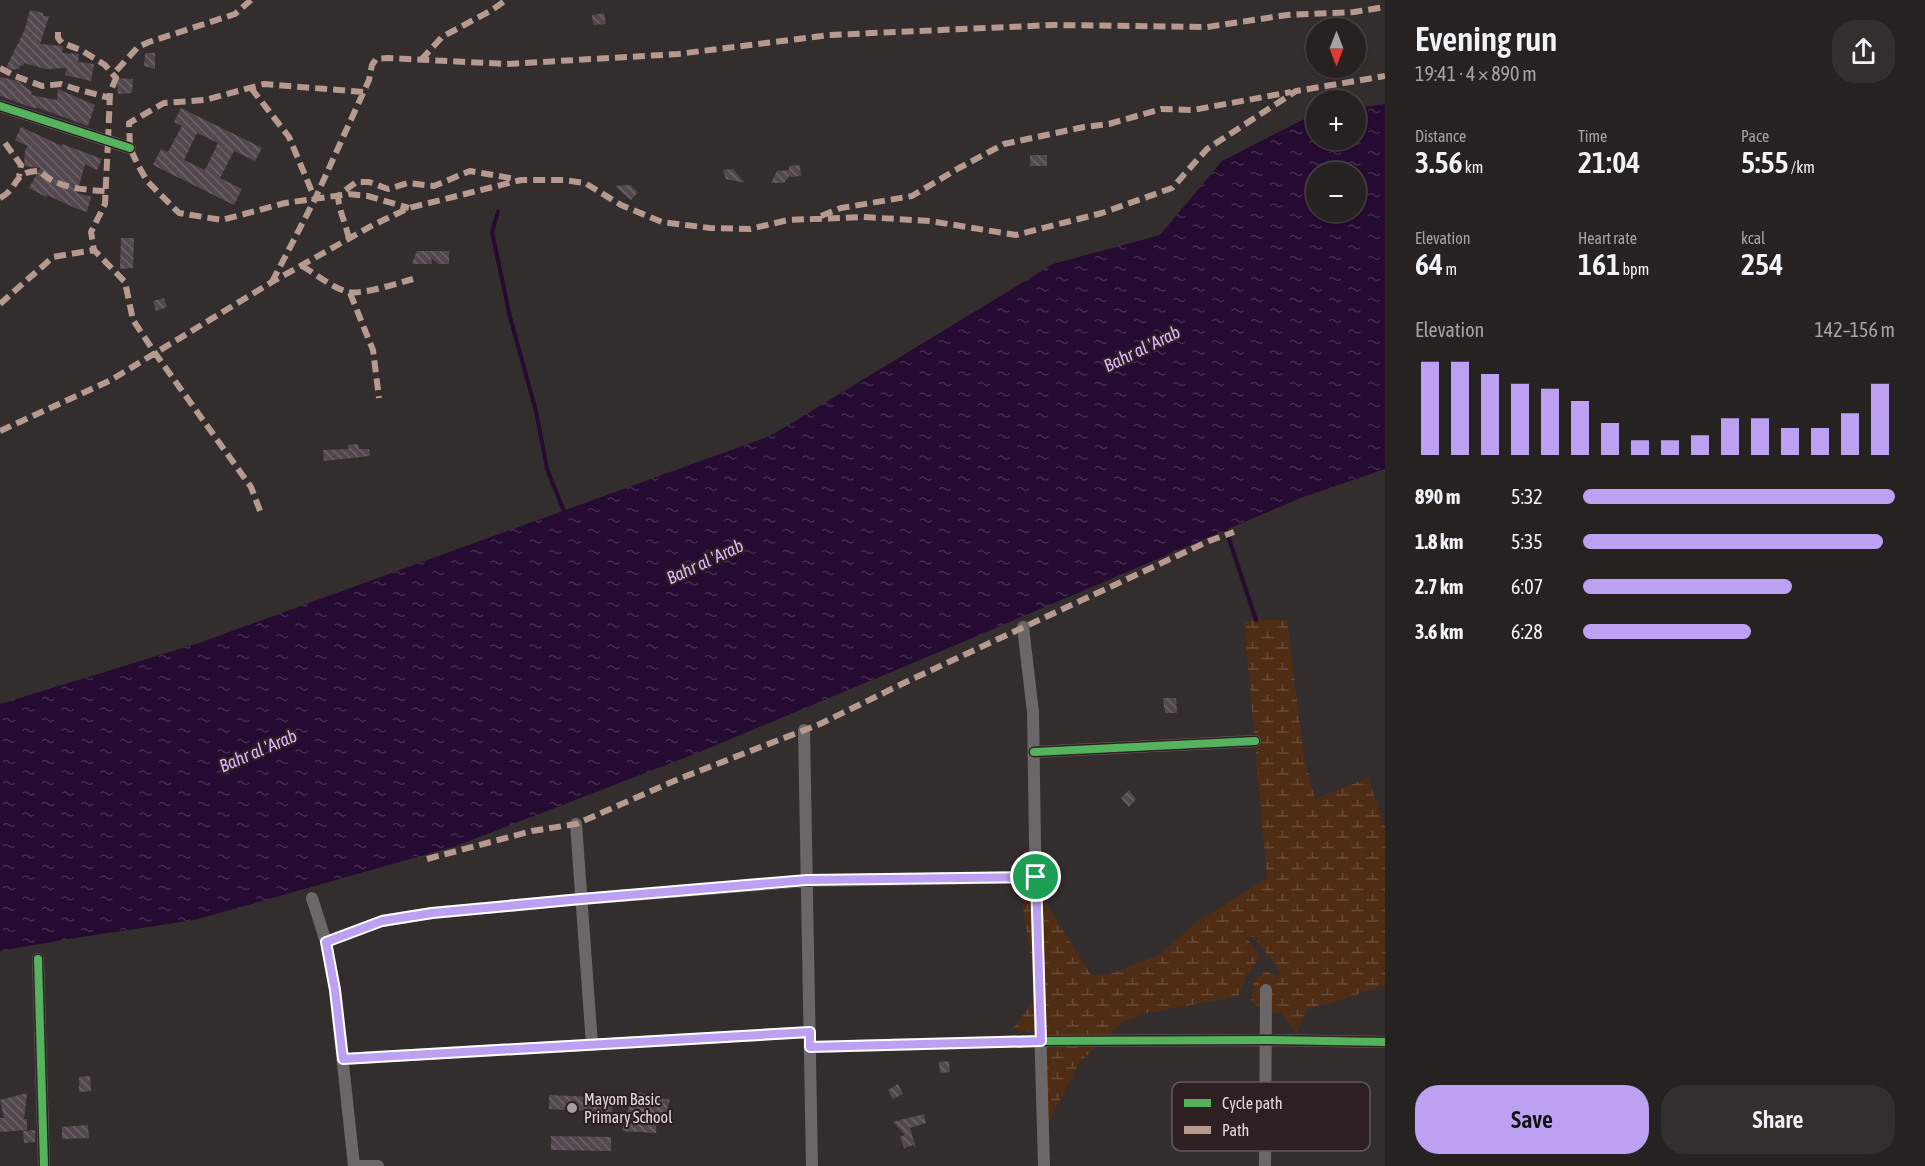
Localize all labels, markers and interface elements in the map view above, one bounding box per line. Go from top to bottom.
north arrow [1306,18,1366,78]
map controls [1306,18,1366,222]
text: Evening run [1415,20,1557,58]
button: share [1832,20,1895,83]
text: 19:41 · 4 × 890 m [1415,62,1537,85]
button: + [1306,90,1366,150]
text: Distance [1415,127,1466,145]
text: Time [1578,127,1607,145]
text: Pace [1741,127,1769,145]
text: 3.56 [1415,145,1463,179]
text: 21:04 [1578,145,1640,179]
text: 5:55 [1741,145,1789,179]
text: km [1463,158,1483,176]
text: /km [1789,158,1815,176]
button: − [1306,162,1366,222]
text: Elevation [1415,229,1470,247]
text: Heart rate [1578,229,1637,247]
text: kcal [1741,229,1765,247]
text: 64 [1415,247,1443,281]
text: 161 [1578,247,1620,281]
text: 254 [1741,247,1783,281]
text: m [1443,260,1457,278]
text: bpm [1620,260,1649,278]
text: Elevation [1415,318,1484,341]
text: 142–156 m [1814,318,1895,341]
water label: Bahr al 'Arab [1100,321,1183,376]
text: 890 m [1415,485,1460,508]
text: 5:32 [1511,485,1543,508]
text: 1.8 km [1415,530,1463,553]
text: 5:35 [1511,530,1543,553]
water label: Bahr al 'Arab [663,535,747,588]
text: 2.7 km [1415,575,1463,598]
text: 6:07 [1511,575,1543,598]
text: 3.6 km [1415,620,1463,643]
text: 6:28 [1511,620,1543,643]
water label: Bahr al 'Arab [216,725,300,776]
pin [1010,851,1061,902]
icon: arrive [1019,860,1052,893]
legend [1172,1082,1370,1151]
button: Save [1415,1085,1649,1154]
button: Share [1661,1085,1895,1154]
place label: Mayom Basic Primary School [584,1090,673,1127]
text: Cycle path [1222,1094,1282,1113]
marker: Mayom Basic Primary School [565,1101,579,1115]
text: Path [1222,1121,1249,1139]

